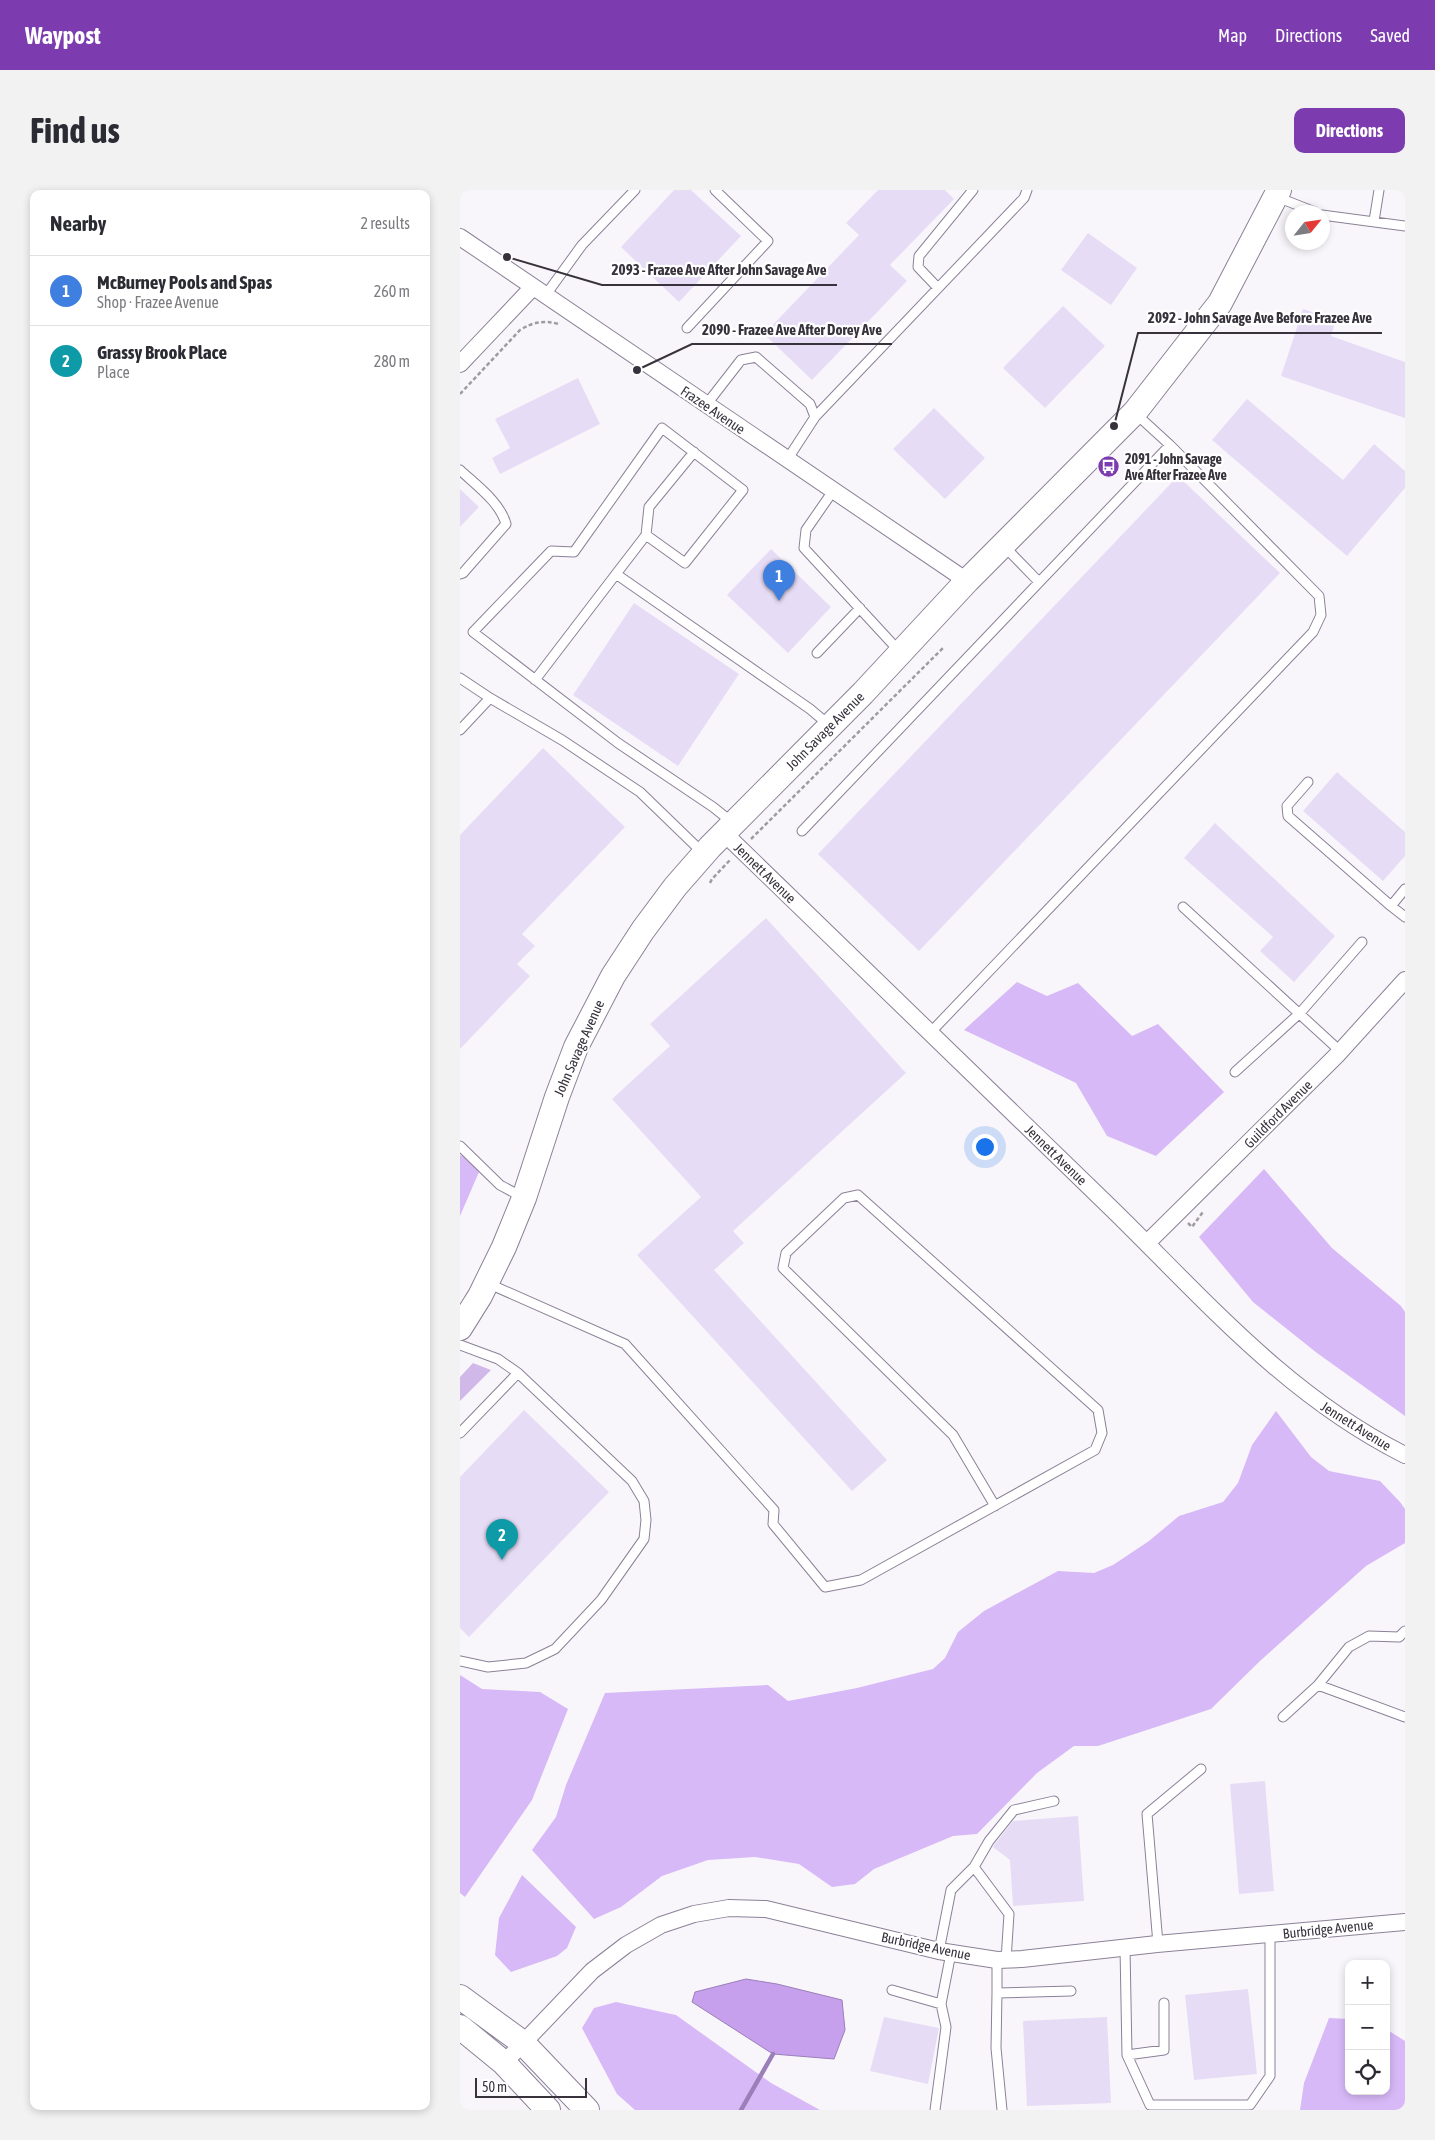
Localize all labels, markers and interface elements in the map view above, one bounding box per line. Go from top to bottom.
text: Waypost [25,22,101,49]
text: Map [1218,25,1247,46]
text: Directions [1275,25,1342,46]
text: Saved [1370,25,1410,46]
button: Directions [1294,108,1405,153]
text: Find us [30,110,120,150]
north arrow [1285,205,1330,250]
text: Nearby [50,211,106,235]
text: 2 results [360,214,410,232]
callout: 2093 - Frazee Ave After John Savage Ave [602,255,837,285]
text: 2093 - Frazee Ave After John Savage Ave [612,261,827,278]
text: McBurney Pools and Spas [97,271,272,293]
text: 1 [62,282,70,300]
text: 260 m [374,282,410,300]
text: Shop · Frazee Avenue [97,293,219,311]
callout: 2092 - John Savage Ave Before Frazee Ave [1138,303,1382,333]
text: 2092 - John Savage Ave Before Frazee Ave [1148,309,1372,326]
callout: 2090 - Frazee Ave After Dorey Ave [692,314,892,344]
text: 2090 - Frazee Ave After Dorey Ave [702,321,882,338]
text: Grassy Brook Place [97,341,227,363]
text: 2 [62,352,70,370]
text: 280 m [374,352,410,370]
text: Place [97,363,130,381]
street label: Frazee Avenue [678,383,748,437]
place label: 2091 - John Savage Ave After Frazee Ave [1124,451,1227,483]
bus stop icon: 2091 - John Savage Ave After Frazee Ave [1097,455,1121,479]
pin: 1 [763,560,795,601]
street label: John Savage Avenue [783,689,867,773]
street label: Jennett Avenue [731,840,799,906]
street label: John Savage Avenue [551,997,607,1099]
street label: Guildford Avenue [1241,1077,1315,1151]
street label: Jennett Avenue [1022,1122,1090,1188]
your location [972,1134,998,1160]
street label: Jennett Avenue [1318,1398,1394,1454]
pin: 2 [486,1519,518,1560]
street label: Burbridge Avenue [1282,1916,1374,1942]
street label: Burbridge Avenue [880,1929,972,1963]
map controls [1345,1960,1390,2095]
button: + [1345,1960,1390,2005]
button: − [1345,2005,1390,2050]
button: locate [1345,2050,1390,2095]
scale bar [475,2075,588,2098]
text: 50 m [482,2079,507,2095]

